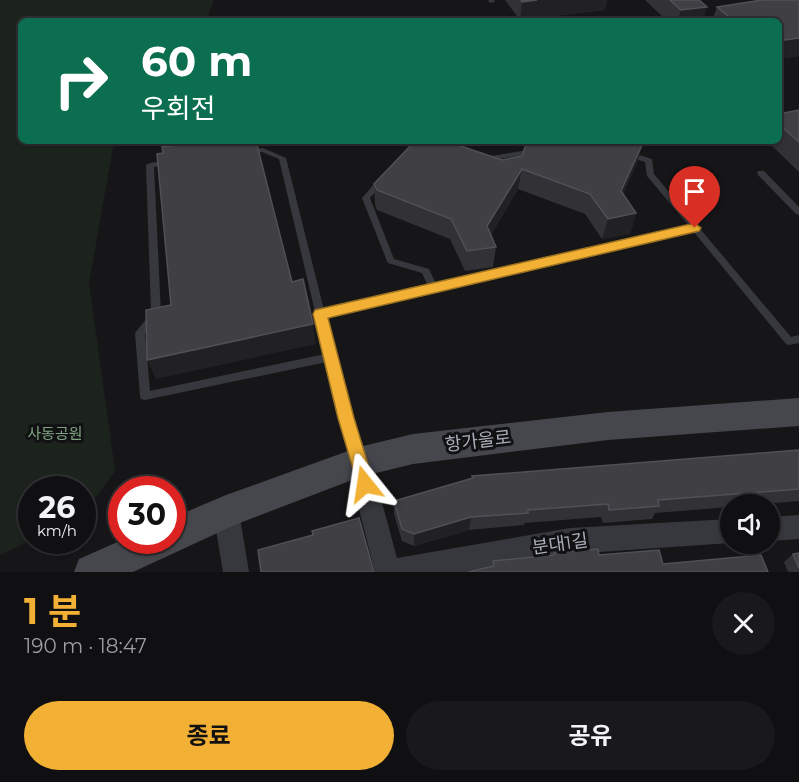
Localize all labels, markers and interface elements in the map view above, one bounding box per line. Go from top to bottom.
text: 60 m [141,35,252,87]
icon: right [42,42,120,120]
text: 우회전 [141,92,216,125]
pin [669,166,720,228]
icon: arrive [678,175,711,208]
park label: 사동공원 [27,424,83,443]
street label: 항가울로 [444,426,512,456]
position arrow [333,452,397,516]
speed limit sign: 30 [108,476,186,554]
text: 26 [39,489,75,526]
map controls [720,494,780,554]
button: sound [720,494,780,554]
text: km/h [37,521,77,540]
street label: 분대1길 [531,529,589,559]
text: 1 분 [24,589,81,633]
button: close [712,592,775,655]
text: 190 m · 18:47 [24,634,147,658]
button: 종료 [24,701,394,770]
button: 공유 [406,701,775,770]

